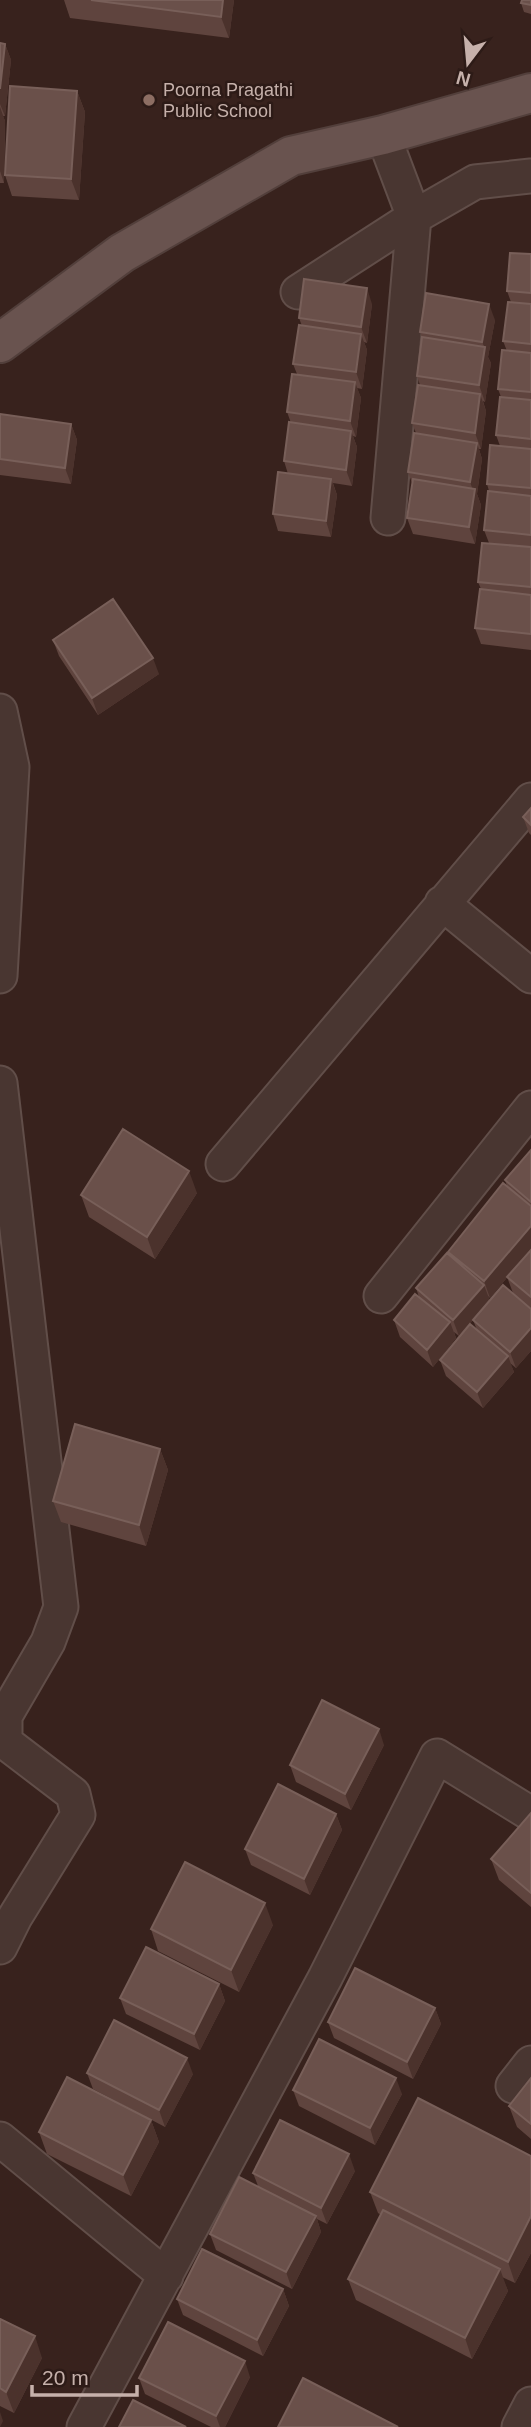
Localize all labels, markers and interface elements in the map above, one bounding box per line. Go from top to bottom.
north arrow [433,28,503,98]
text: N [454,67,473,91]
place label: Poorna Pragathi Public School [163,80,293,121]
marker: Poorna Pragathi Public School [141,92,157,108]
scale bar [32,2354,136,2398]
text: 20 m [42,2366,89,2389]

